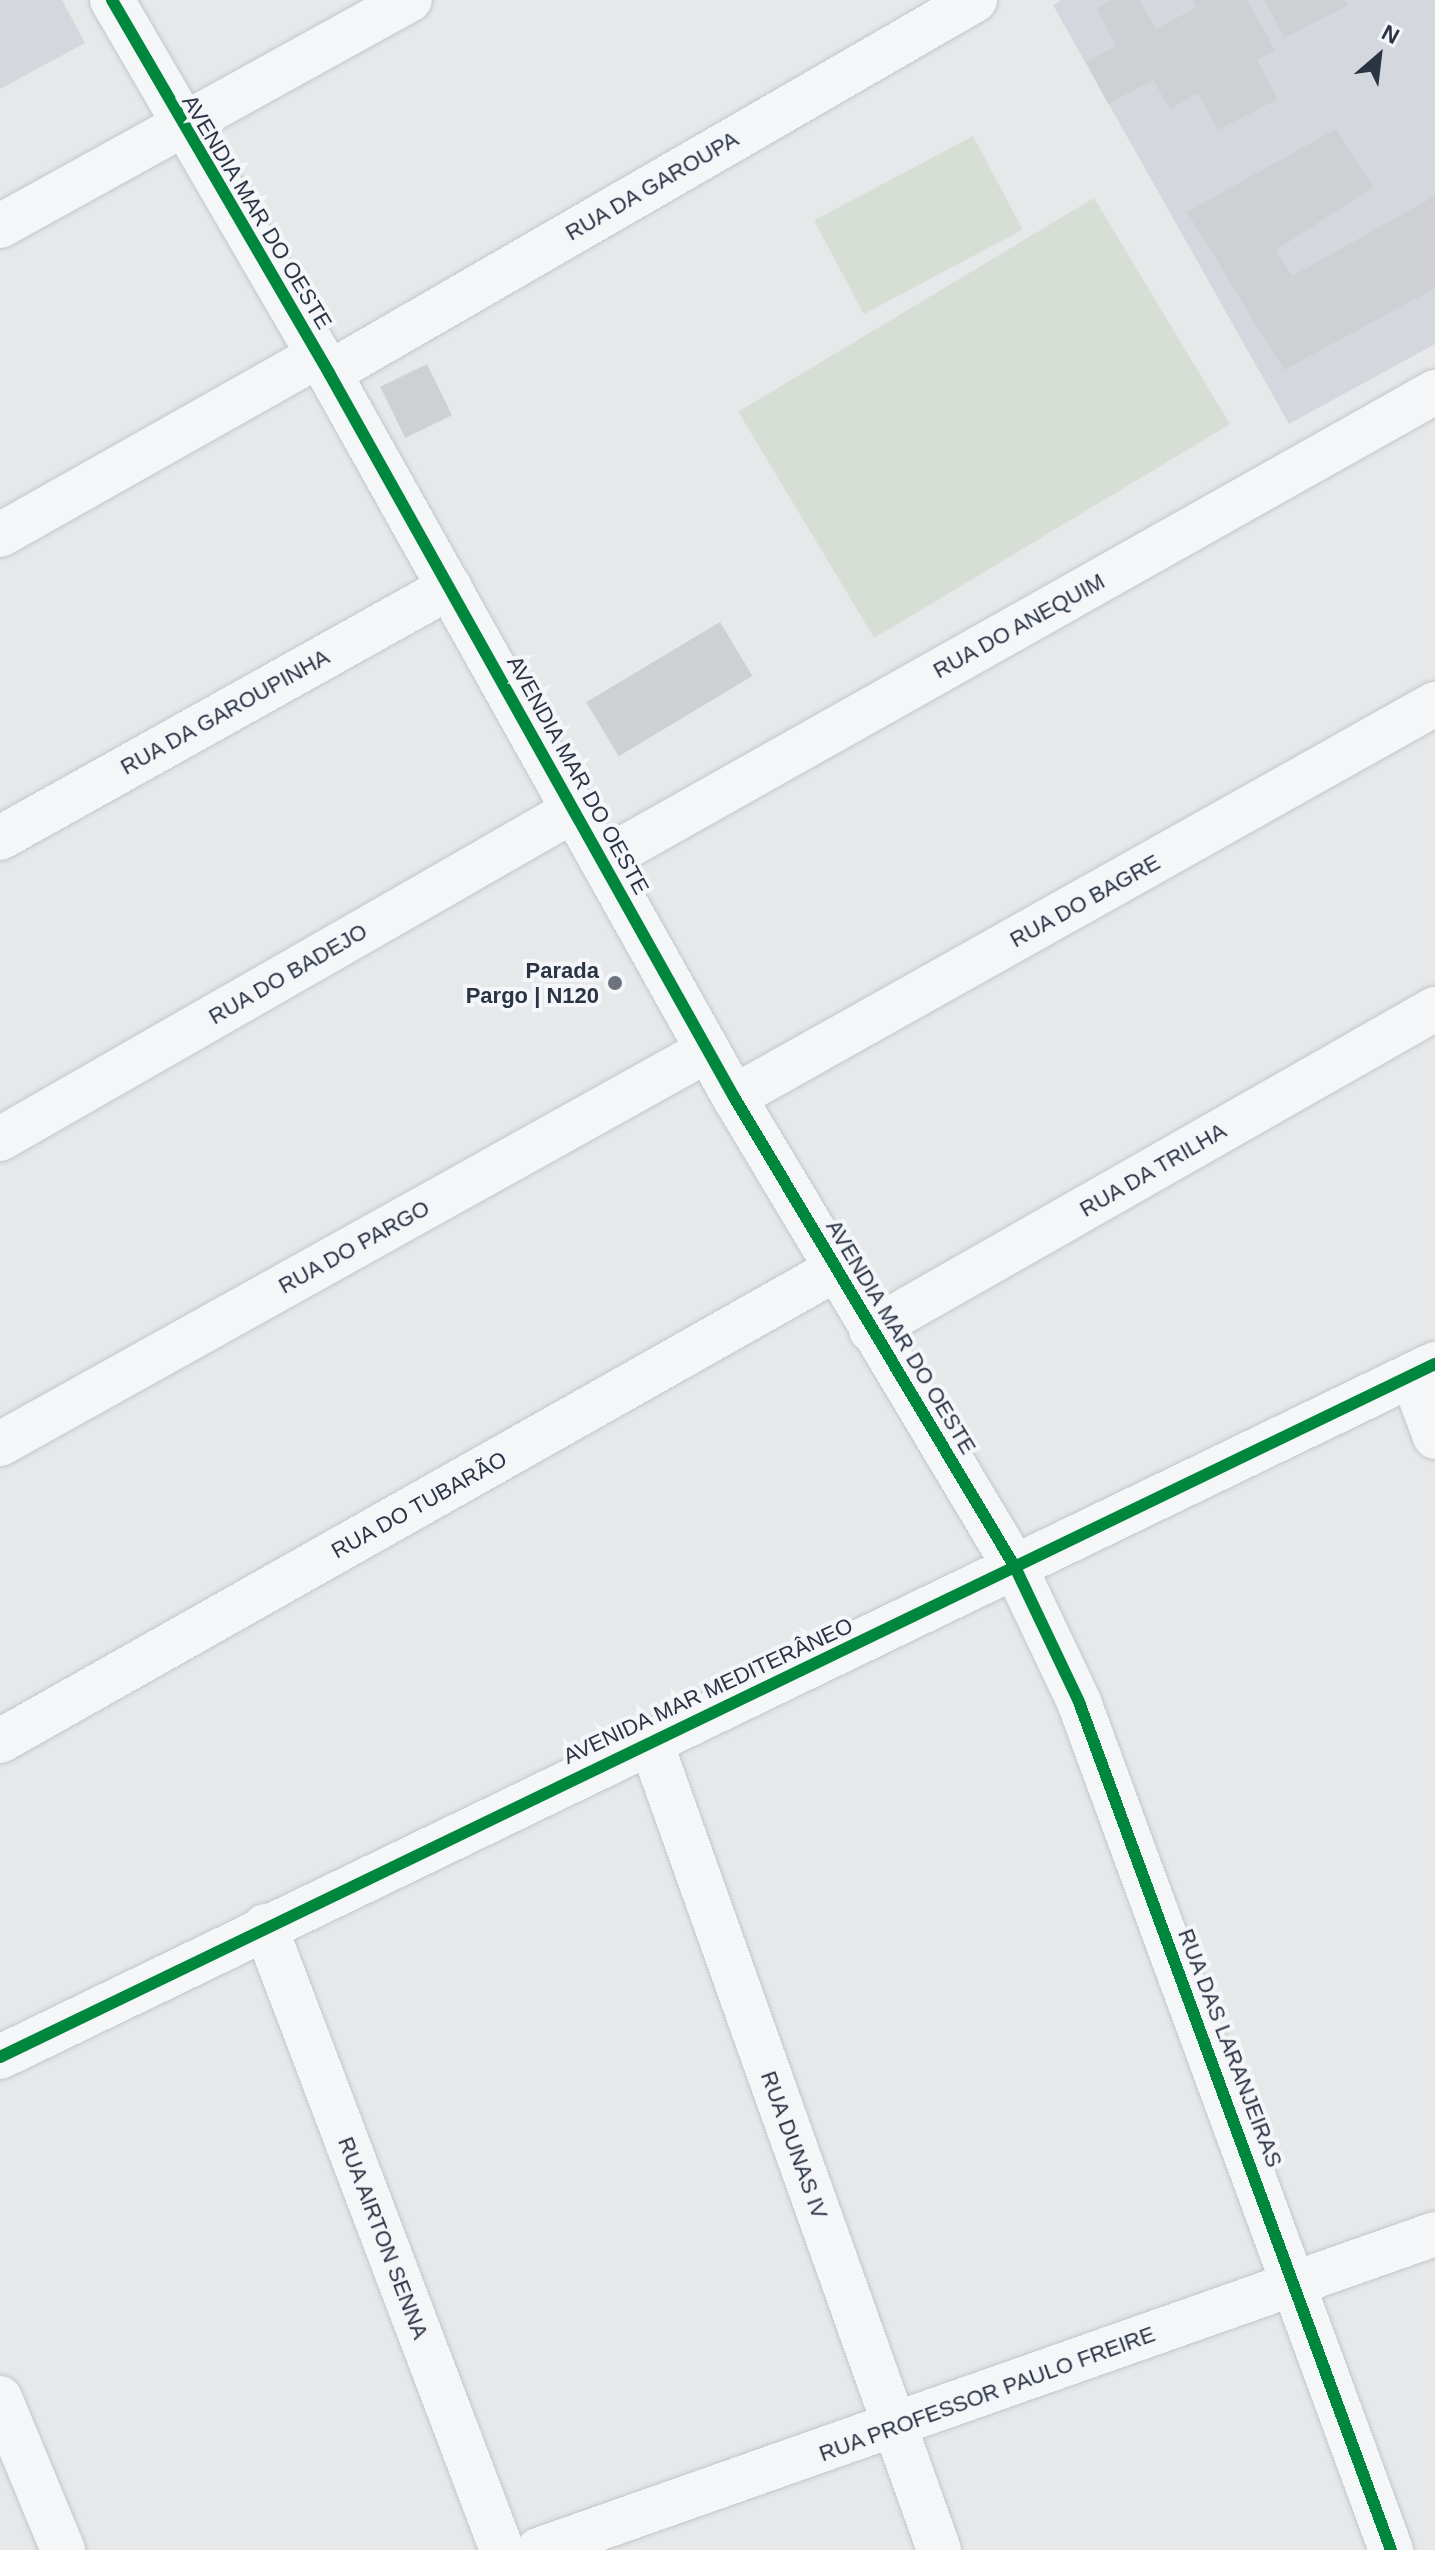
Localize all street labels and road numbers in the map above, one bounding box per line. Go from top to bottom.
street label: AVENDIA MAR DO OESTE [176,90,338,334]
street label: RUA DA GAROUPA [560,125,744,247]
street label: RUA DO ANEQUIM [928,567,1110,685]
street label: RUA DA GAROUPINHA [115,643,335,781]
street label: AVENDIA MAR DO OESTE [501,651,655,899]
street label: RUA DO BAGRE [1005,849,1165,953]
street label: RUA DO BADEJO [204,918,372,1030]
street label: RUA DA TRILHA [1074,1117,1232,1223]
street label: RUA DO PARGO [273,1194,435,1300]
street label: AVENDIA MAR DO OESTE [820,1215,982,1459]
street label: RUA DO TUBARÃO [326,1445,512,1565]
street label: AVENIDA MAR MEDITERÂNEO [559,1612,857,1770]
street label: RUA DAS LARANJEIRAS [1172,1925,1288,2171]
street label: RUA DUNAS IV [755,2067,833,2223]
street label: RUA AIRTON SENNA [332,2132,434,2344]
street label: RUA PROFESSOR PAULO FREIRE [815,2321,1159,2467]

